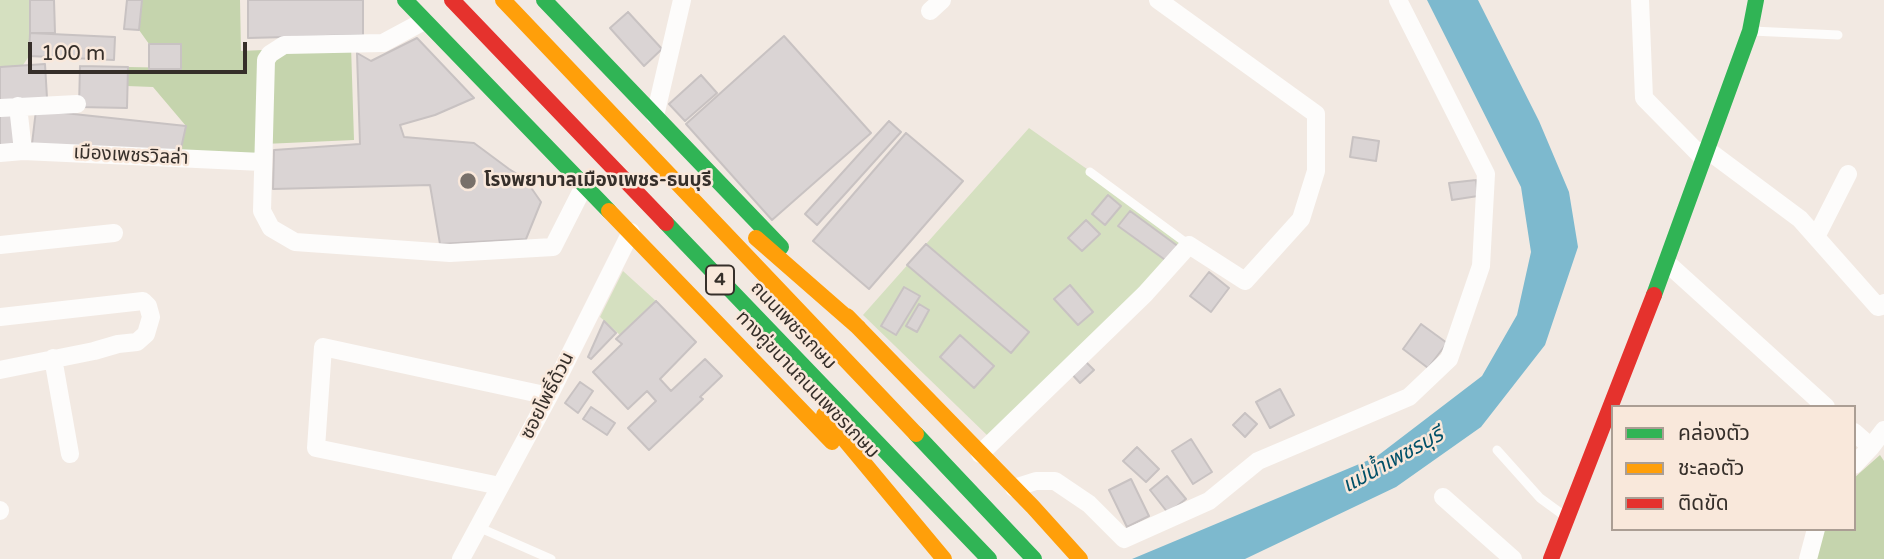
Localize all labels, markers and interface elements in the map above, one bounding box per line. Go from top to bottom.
scale bar [32,28,250,72]
text: 100 m [41,41,105,66]
street label: เมืองเพชรวิลล่า [73,142,189,170]
place label: โรงพยาบาลเมืองเพชร-ธนบุรี [484,170,711,192]
marker: โรงพยาบาลเมืองเพชร-ธนบุรี [458,171,478,191]
road number: 4 [706,266,734,294]
street label: ถนนเพชรเกษม [745,277,841,375]
street label: ทางคู่ขนานถนนเพชรเกษม [731,306,883,464]
street label: ซอยโพธิ์ด้วน [516,349,580,443]
legend [1611,405,1856,531]
text: คล่องตัว [1678,421,1750,446]
water label: แม่น้ำเพชรบุรี [1338,423,1448,499]
text: ชะลอตัว [1678,456,1744,481]
text: ติดขัด [1678,491,1729,516]

